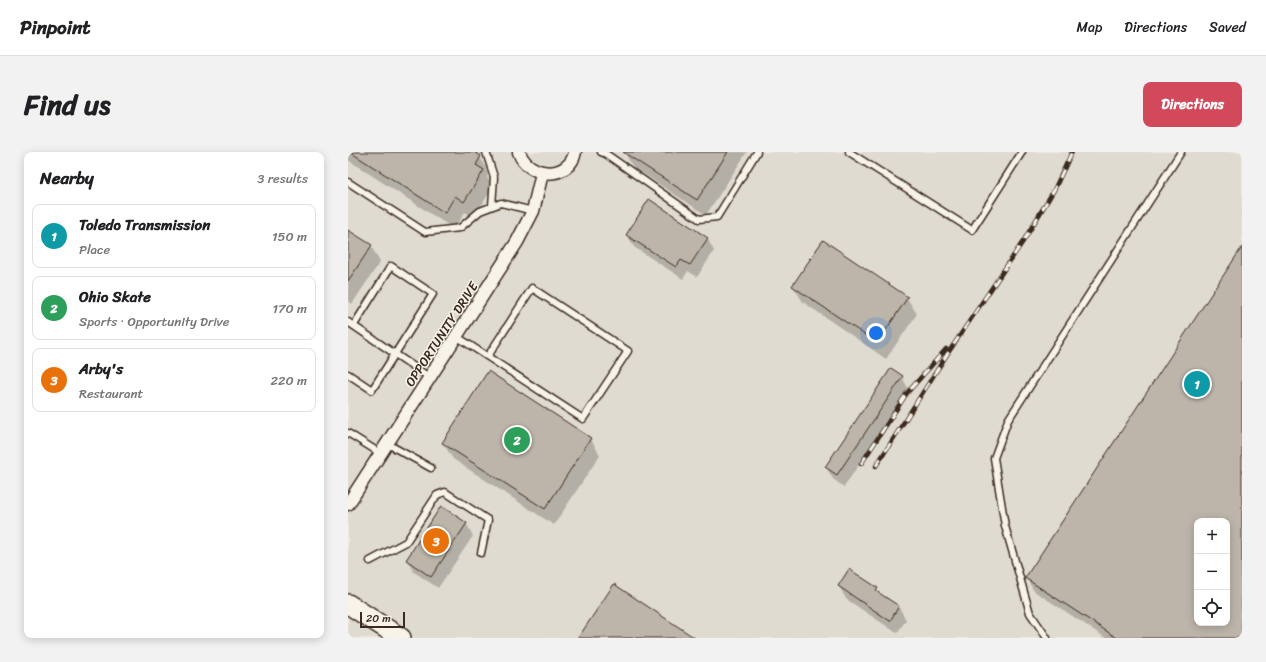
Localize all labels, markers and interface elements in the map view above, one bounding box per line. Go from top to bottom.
text: Pinpoint [20,11,91,44]
text: Map [1076,15,1102,40]
text: Directions [1124,15,1187,40]
text: Saved [1209,15,1246,40]
text: Find us [24,80,111,129]
button: Directions [1143,82,1242,127]
text: Nearby [40,163,94,193]
text: 3 results [257,167,308,190]
text: Toledo Transmission [79,212,210,238]
text: 1 [51,225,57,248]
text: 150 m [272,225,307,248]
text: Place [79,238,110,261]
street label: OPPORTUNITY DRIVE [399,276,485,391]
text: Ohio Skate [79,284,151,310]
text: 2 [50,297,58,320]
text: 170 m [272,297,307,320]
text: Sports · Opportunity Drive [79,310,230,333]
your location [866,323,886,343]
text: Arby's [79,356,123,382]
text: 3 [50,369,58,392]
text: 220 m [270,369,307,392]
pin: 1 [1184,369,1210,399]
text: Restaurant [79,382,143,405]
pin: 2 [504,425,530,455]
map controls [1194,518,1230,626]
button: + [1194,518,1230,554]
pin: 3 [423,526,449,556]
button: − [1194,554,1230,590]
button: locate [1194,590,1230,626]
text: 20 m [366,609,391,628]
scale bar [360,610,405,629]

